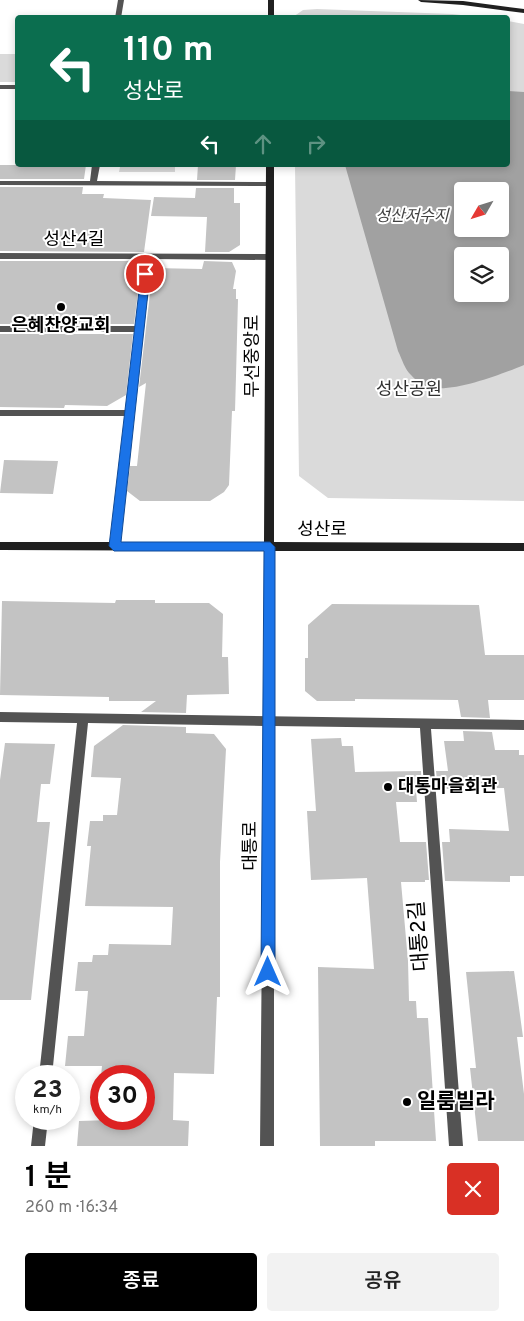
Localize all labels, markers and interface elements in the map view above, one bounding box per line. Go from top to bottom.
text: 110 m [123,29,213,73]
icon: left [40,35,105,100]
text: 성산로 [123,79,184,106]
icon: left [196,130,224,158]
icon: ahead [249,130,277,158]
icon: right [302,130,330,158]
north arrow [454,182,509,238]
map controls [454,182,509,302]
water label: 성산저수지 [375,207,450,227]
street label: 성산4길 [44,229,104,252]
button: layers [454,247,509,302]
pin [124,253,166,295]
icon: arrive [131,260,159,288]
marker: 은혜찬양교회 [55,301,67,313]
place label: 은혜찬양교회 [11,315,111,338]
street label: 무선중앙로 [242,315,265,397]
park label: 성산공원 [376,379,442,402]
street label: 성산로 [297,519,347,542]
place label: 대통마을회관 [398,776,498,799]
marker: 대통마을회관 [382,781,394,793]
street label: 대통로 [240,821,263,871]
street label: 대통2길 [404,900,436,972]
position arrow [241,945,293,997]
speed limit sign: 30 [90,1065,155,1130]
text: 23 [32,1075,63,1107]
place label: 일룸빌라 [417,1089,495,1116]
marker: 일룸빌라 [401,1096,413,1108]
text: km/h [33,1102,62,1118]
text: 1 분 [25,1160,72,1197]
button: close [447,1163,499,1215]
text: 260 m · 16:34 [25,1198,118,1218]
button: 종료 [25,1253,257,1311]
button: 공유 [267,1253,499,1311]

